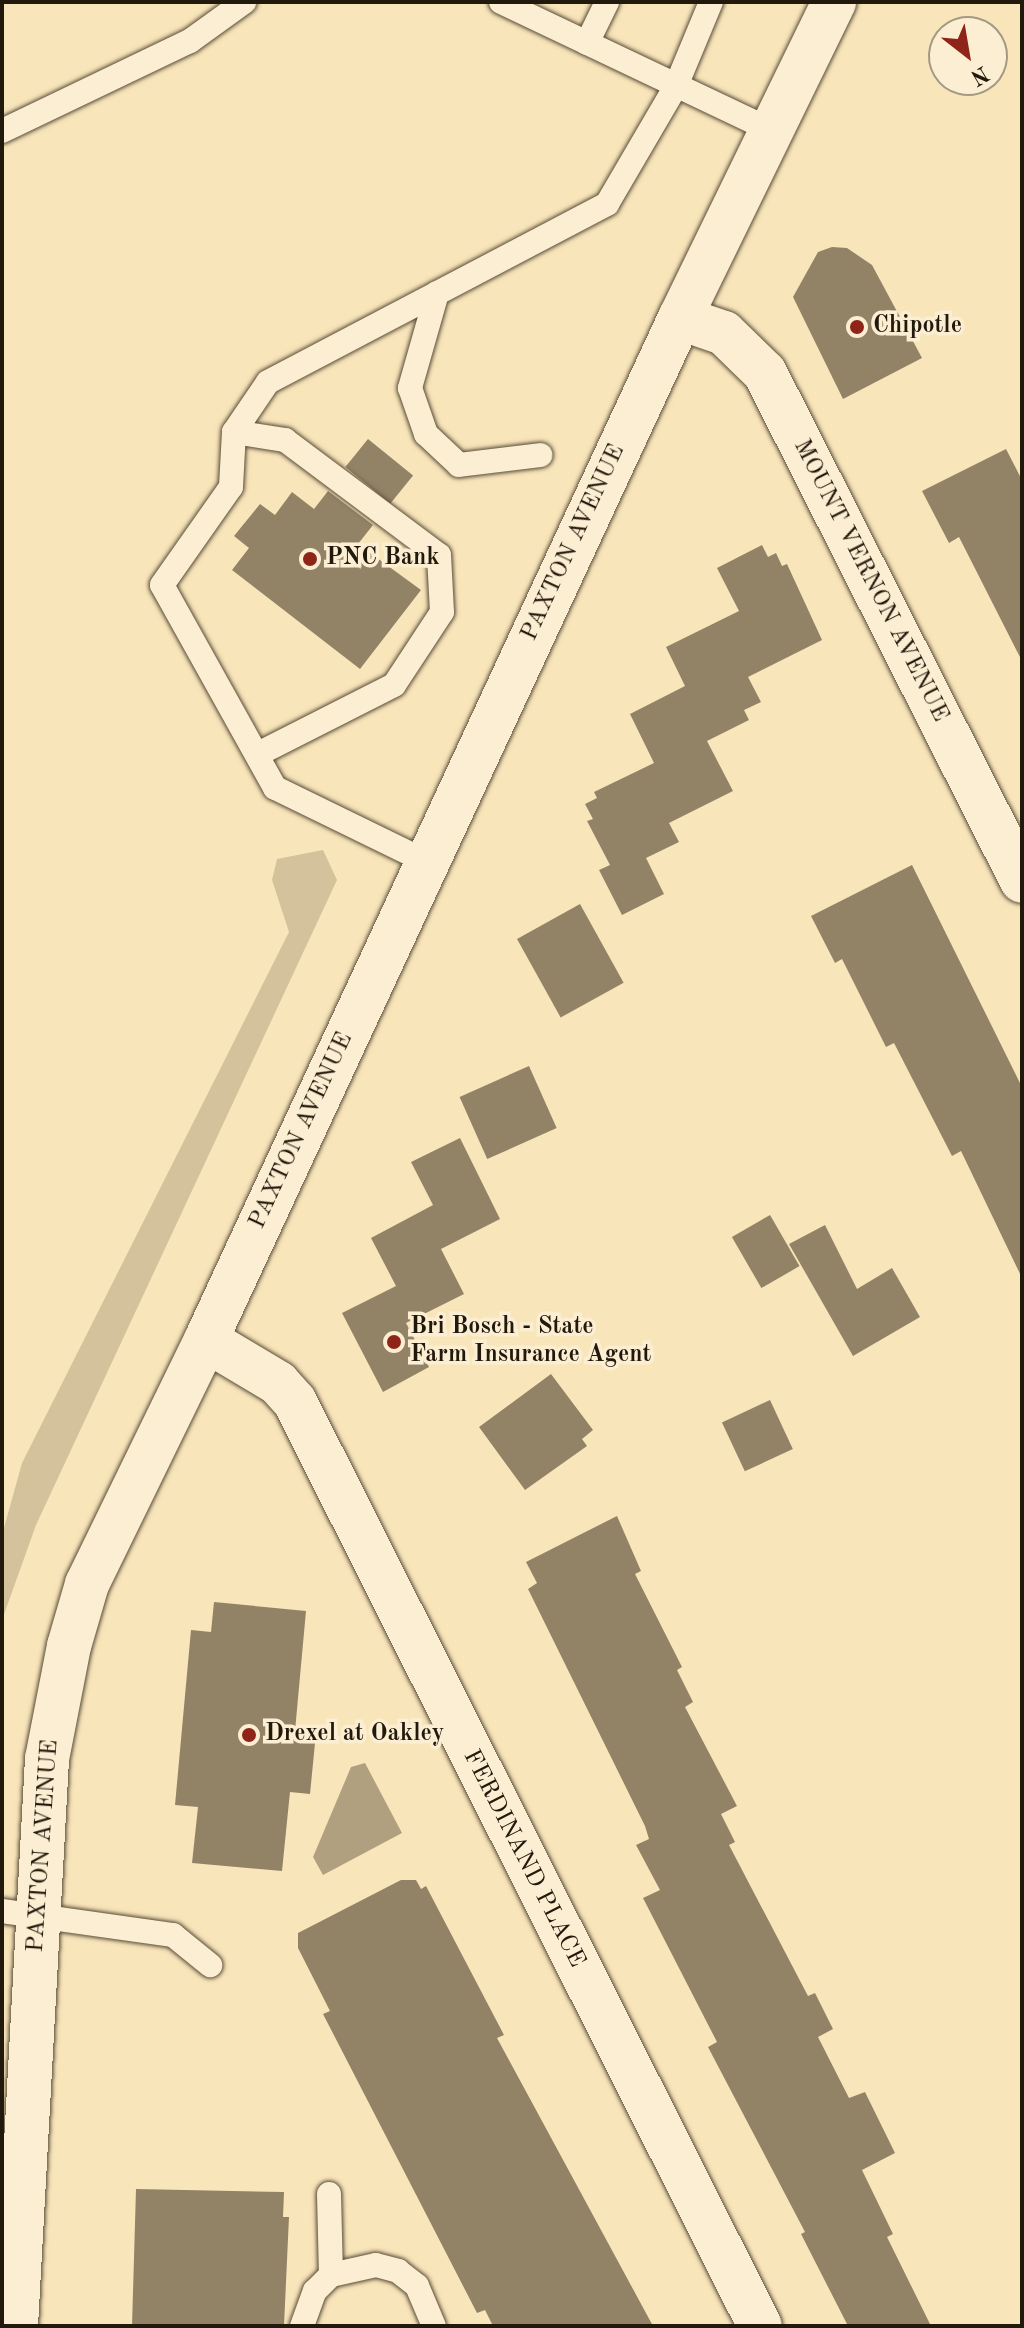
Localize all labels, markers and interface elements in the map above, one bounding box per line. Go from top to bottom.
north arrow [928,16,1008,96]
text: N [966,61,992,89]
place label: Chipotle [873,313,962,341]
marker: Chipotle [848,318,866,336]
street label: MOUNT VERNON AVENUE [786,435,954,727]
street label: PAXTON AVENUE [516,440,632,646]
place label: PNC Bank [326,545,440,573]
marker: PNC Bank [301,550,319,568]
street label: PAXTON AVENUE [244,1028,360,1234]
place label: Bri Bosch - State Farm Insurance Agent [410,1314,651,1370]
marker: Bri Bosch - State Farm Insurance Agent [385,1333,403,1351]
place label: Drexel at Oakley [265,1721,444,1749]
marker: Drexel at Oakley [240,1726,258,1744]
street label: PAXTON AVENUE [22,1739,66,1953]
street label: FERDINAND PLACE [456,1745,590,1973]

